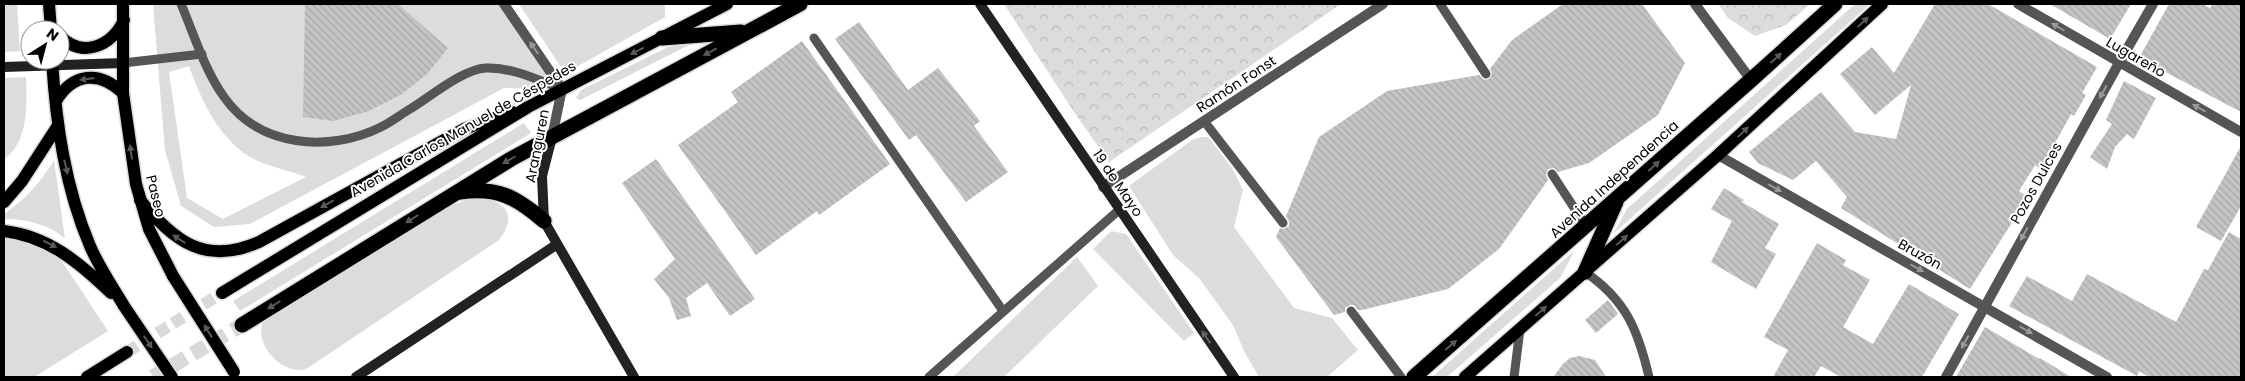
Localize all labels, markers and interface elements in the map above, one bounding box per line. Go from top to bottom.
one-way arrow [1856,16,1868,28]
north arrow [20,20,70,70]
one-way arrow [2051,22,2064,31]
text: N [43,23,63,46]
street label: Lugareño [2103,32,2170,82]
one-way arrow [529,42,539,55]
one-way arrow [630,47,644,55]
one-way arrow [704,47,717,56]
street label: Ramón Fonst [1192,51,1280,117]
one-way arrow [1769,52,1781,64]
street label: Avenida Carlos Manuel de Céspedes [346,56,580,202]
one-way arrow [79,75,95,83]
one-way arrow [2098,85,2107,98]
one-way arrow [2192,103,2205,112]
street label: Aranguren [520,108,554,184]
street label: Avenida Independencia [1545,116,1683,242]
one-way arrow [1737,126,1749,138]
street label: Pozos Dulces [2005,139,2067,227]
one-way arrow [127,144,135,160]
street label: 19 de Mayo [1088,145,1148,221]
one-way arrow [502,156,516,165]
one-way arrow [62,159,70,174]
one-way arrow [1648,160,1660,172]
street label: Paseo [141,173,171,219]
one-way arrow [1768,184,1783,192]
one-way arrow [320,200,334,208]
one-way arrow [406,215,419,224]
one-way arrow [2020,226,2028,241]
one-way arrow [172,234,185,244]
street label: Bruzón [1895,234,1945,274]
one-way arrow [1616,235,1628,246]
one-way arrow [43,240,57,248]
one-way arrow [1909,264,1924,272]
one-way arrow [267,300,281,309]
one-way arrow [1534,305,1547,316]
one-way arrow [203,324,213,338]
one-way arrow [2020,326,2033,335]
one-way arrow [1201,330,1211,344]
one-way arrow [1961,334,1969,349]
one-way arrow [143,335,153,348]
one-way arrow [1444,339,1456,351]

